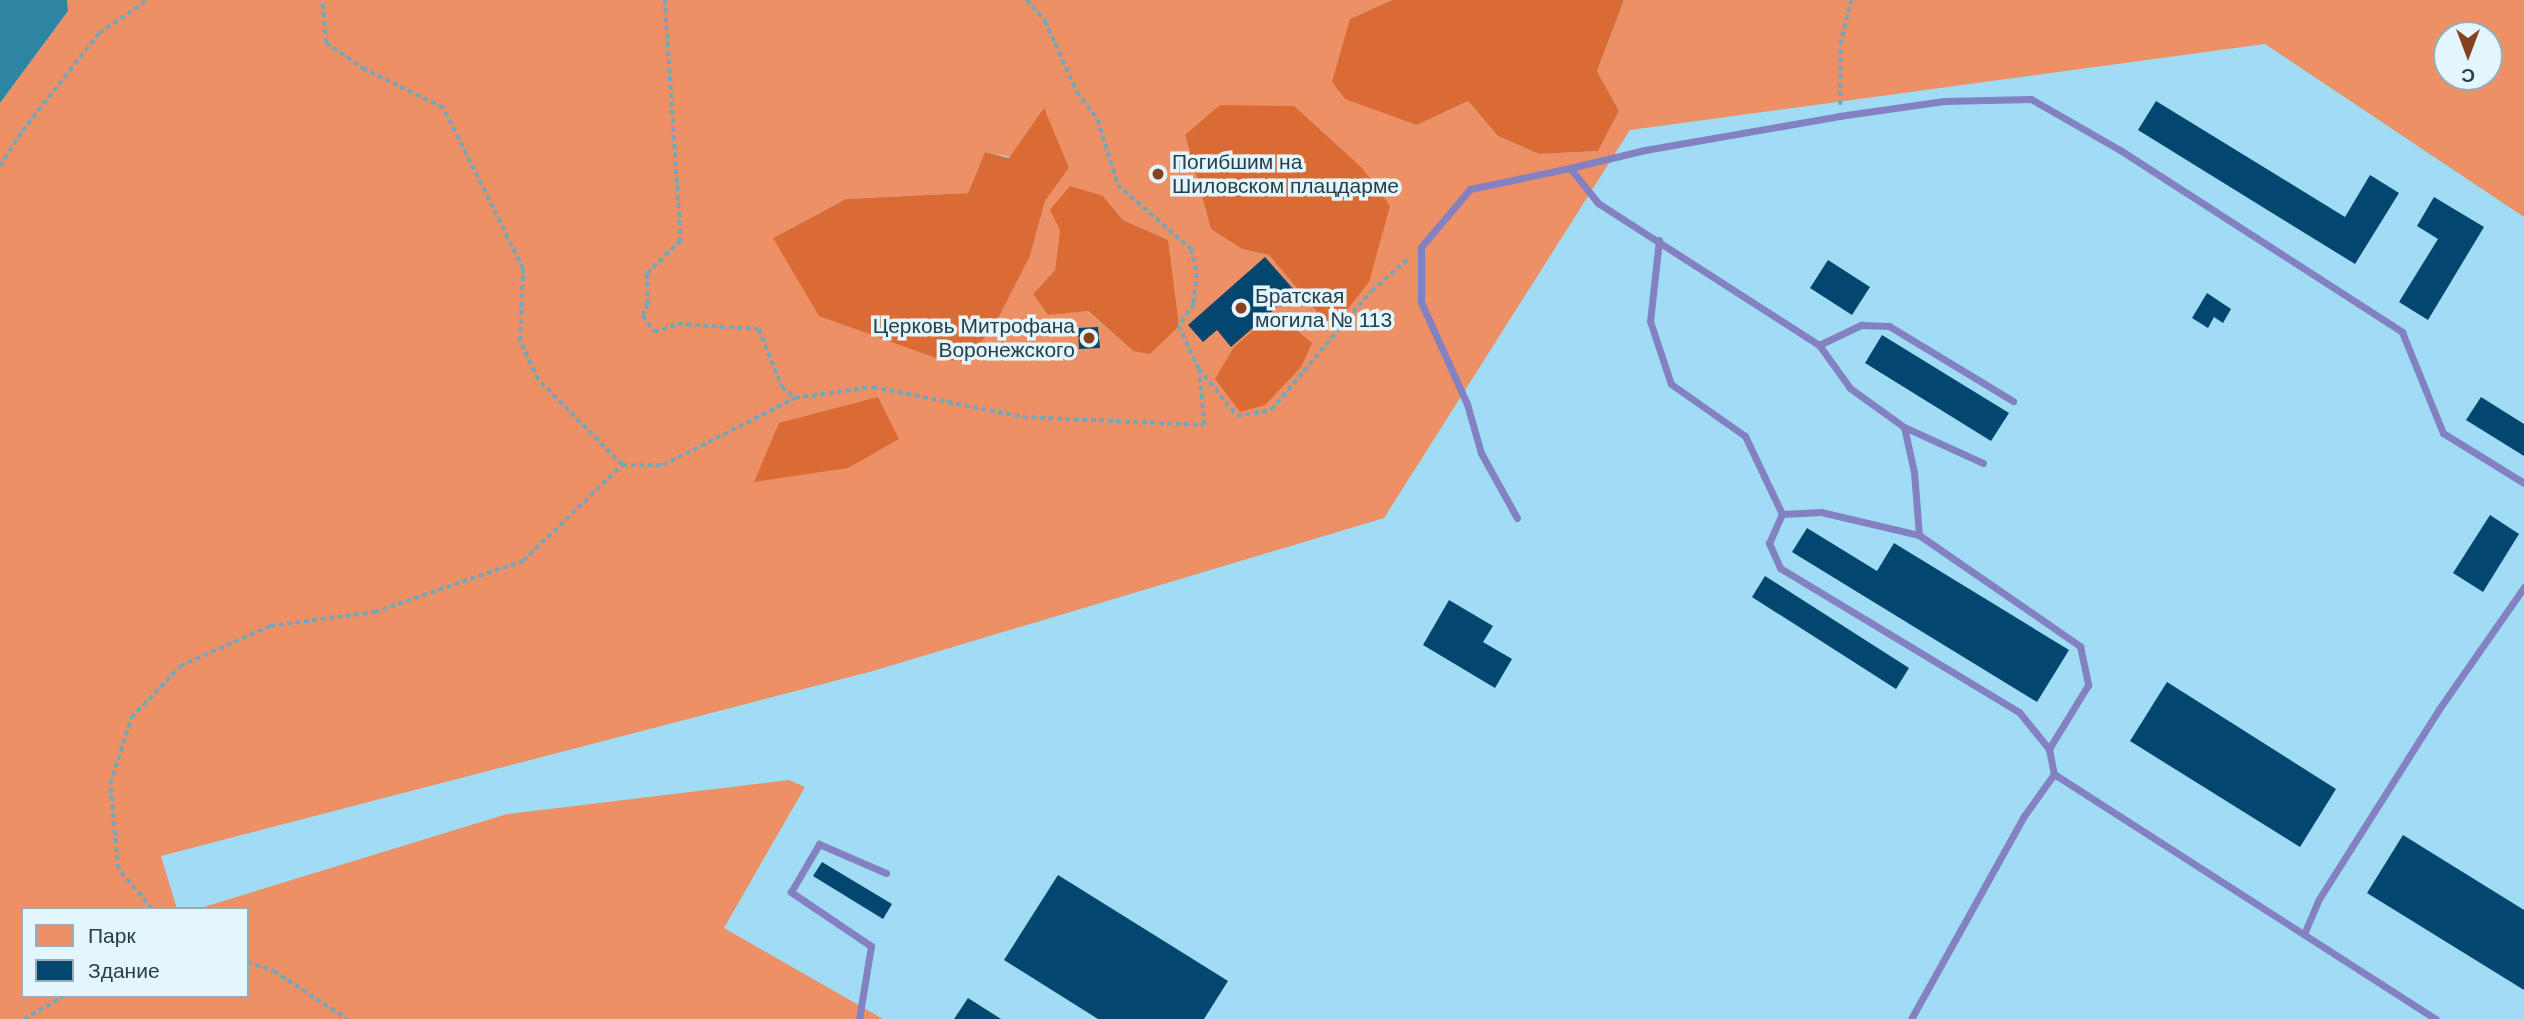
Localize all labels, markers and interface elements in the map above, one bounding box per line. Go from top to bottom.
north arrow [2433,21,2503,91]
text: С [2461,65,2475,86]
place label: Погибшим на Шиловском плацдарме [1172,149,1399,199]
marker: Погибшим на Шиловском плацдарме [1150,166,1166,182]
place label: Братская могила № 113 [1255,283,1392,333]
marker: Братская могила № 113 [1233,300,1249,316]
place label: Церковь Митрофана Воронежского [873,313,1075,363]
marker: Церковь Митрофана Воронежского [1081,330,1097,346]
legend [21,907,248,998]
text: Парк [88,924,136,947]
text: Здание [88,959,160,982]

